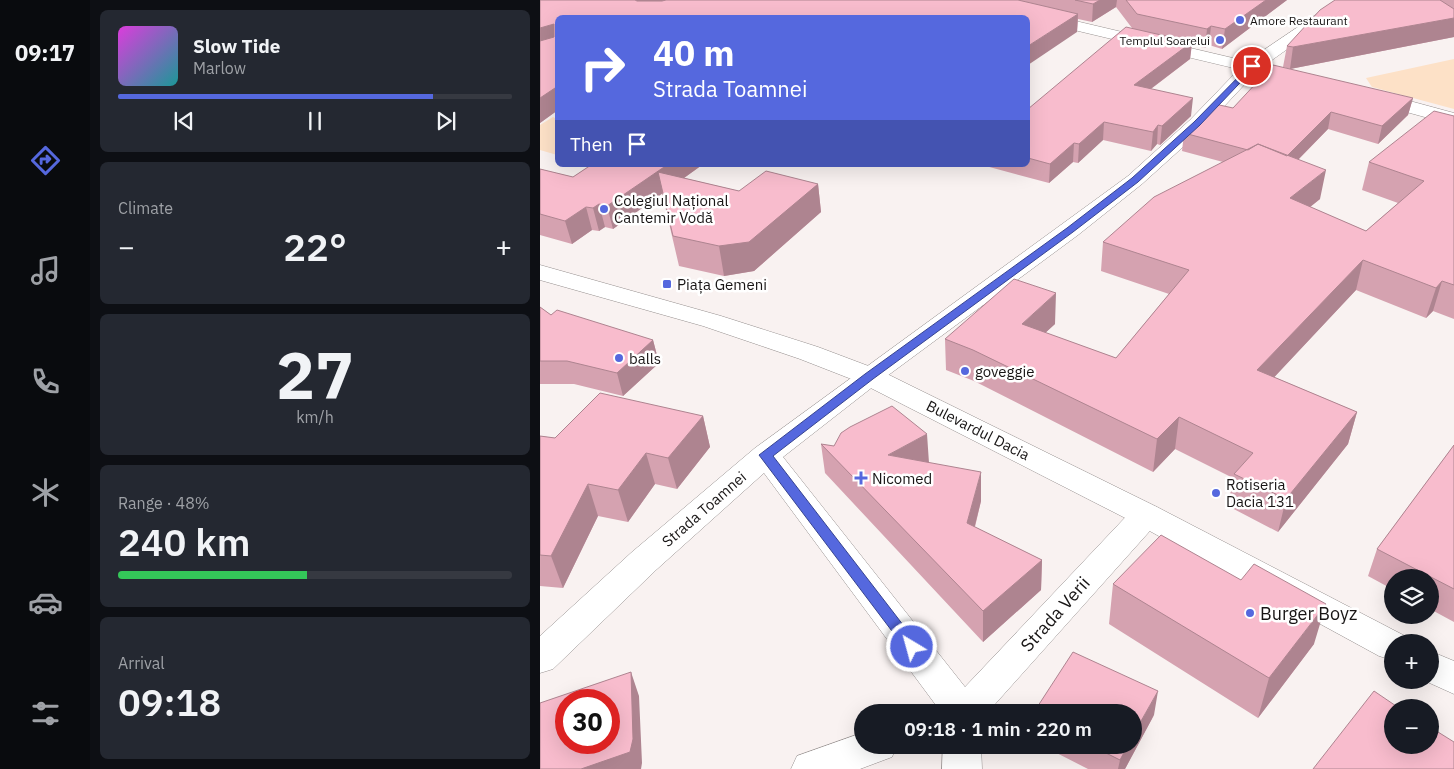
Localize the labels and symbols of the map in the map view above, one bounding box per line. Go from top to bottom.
place label: Amore Restaurant [1250,13,1348,28]
marker: Amore Restaurant [1234,14,1246,26]
place label: Templul Soarelui [1120,33,1210,48]
marker: Templul Soarelui [1214,34,1226,46]
pin [1231,45,1273,87]
place label: Colegiul Național Cantemir Vodă [614,191,728,227]
marker: Colegiul Național Cantemir Vodă [598,203,610,215]
place label: Piața Gemeni [677,275,767,294]
marker: Piața Gemeni [661,278,673,290]
place label: balls [629,349,661,368]
marker: balls [613,352,625,364]
place label: goveggie [975,362,1034,381]
marker: goveggie [959,365,971,377]
street label: Bulevardul Dacia [923,396,1033,464]
street label: Strada Toamnei [658,467,750,551]
place label: Nicomed [872,469,932,488]
marker: Nicomed [854,471,868,485]
place label: Rotiseria Dacia 131 [1226,475,1294,511]
marker: Rotiseria Dacia 131 [1210,487,1222,499]
street label: Strada Verii [1015,572,1095,656]
place label: Burger Boyz [1260,602,1357,625]
marker: Burger Boyz [1244,607,1256,619]
position arrow [885,620,937,672]
speed limit sign: 30 [555,689,620,754]

